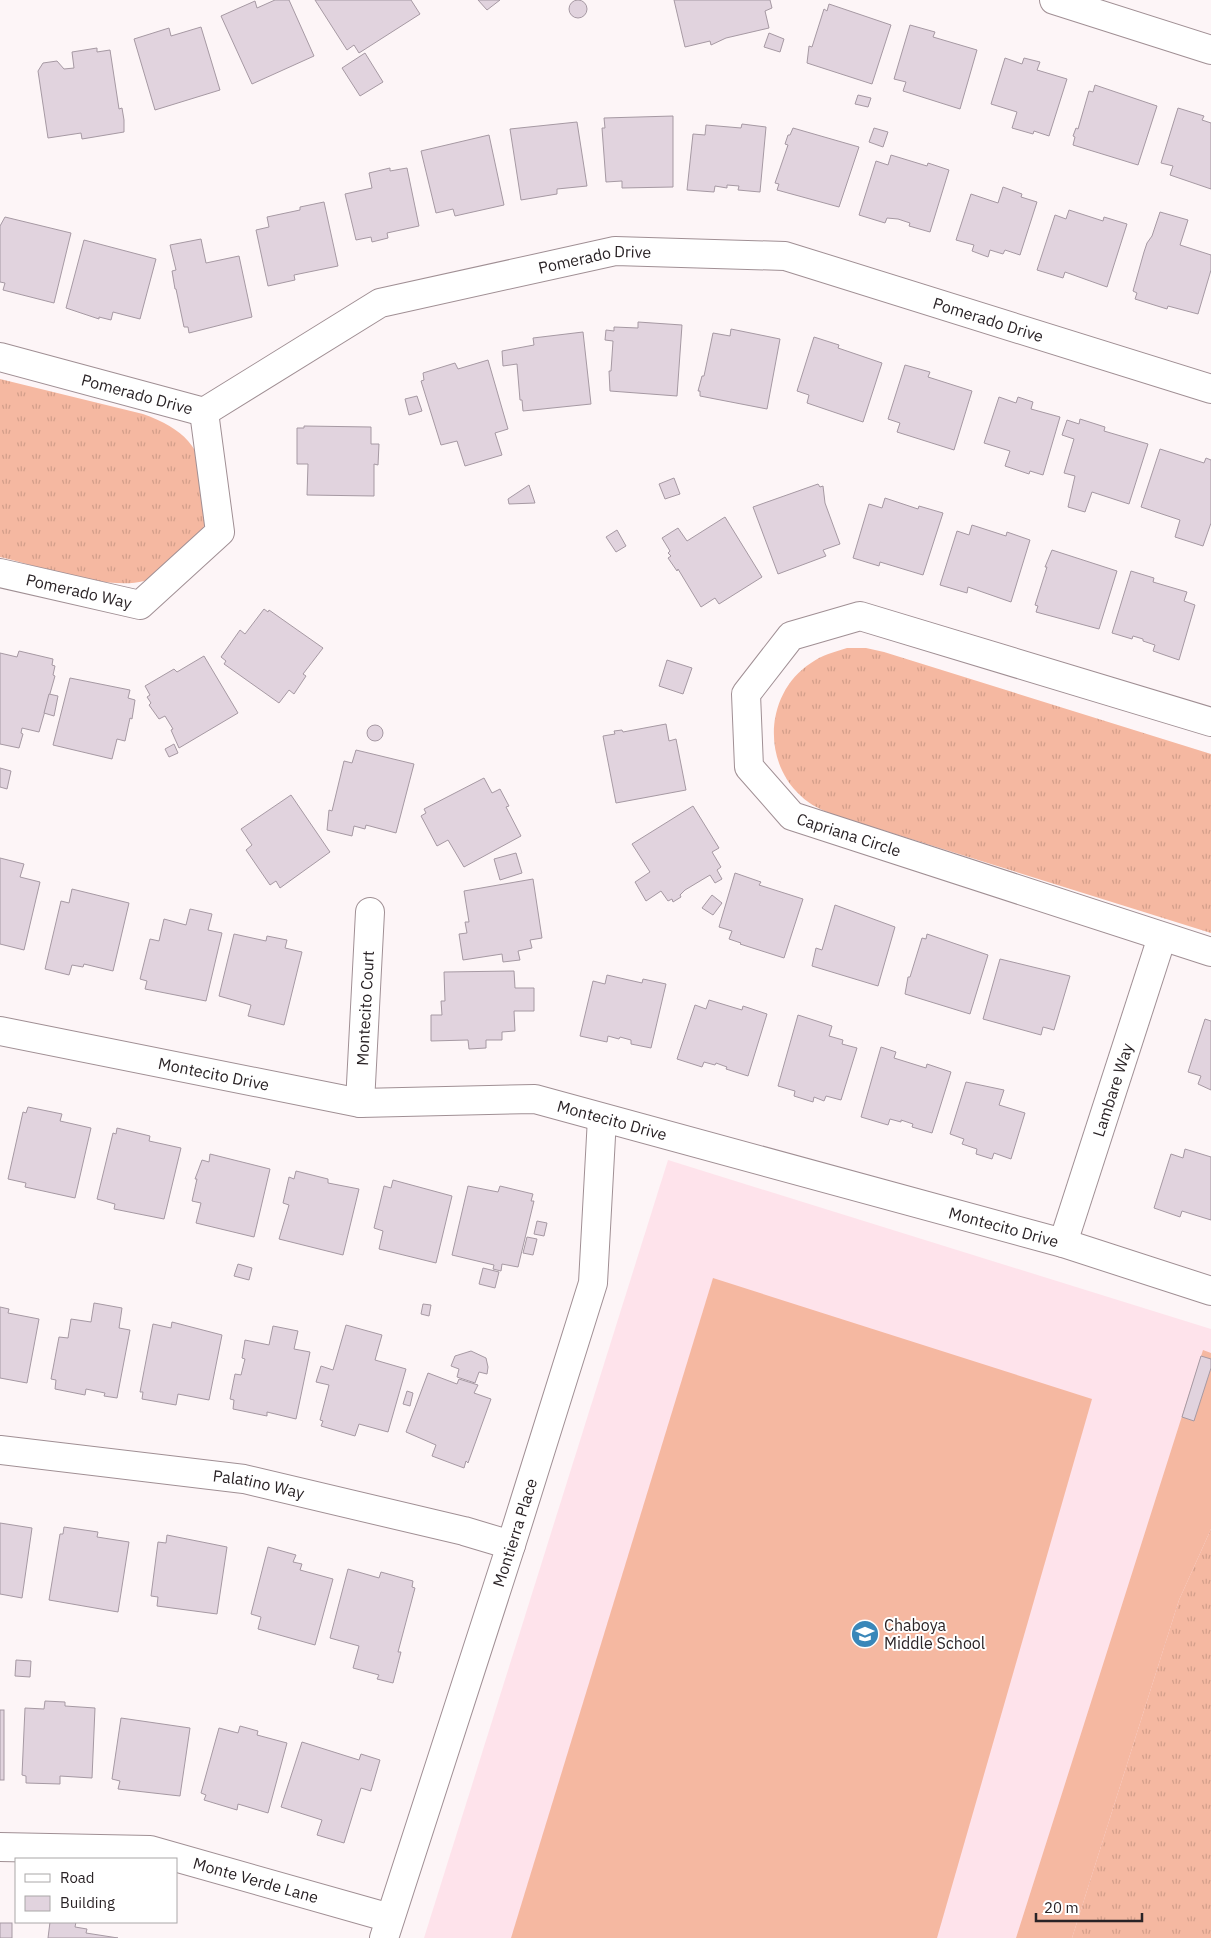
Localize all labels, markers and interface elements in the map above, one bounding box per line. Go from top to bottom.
street label: Pomerado Drive [536,241,652,278]
street label: Pomerado Drive [931,293,1046,346]
street label: Pomerado Drive [79,369,195,419]
street label: Pomerado Way [24,569,134,613]
street label: Capriana Circle [794,808,904,861]
street label: Montecito Court [352,950,378,1066]
street label: Lambare Way [1088,1040,1137,1139]
street label: Montecito Drive [156,1053,271,1095]
street label: Montecito Drive [555,1095,669,1145]
street label: Montecito Drive [947,1202,1061,1251]
street label: Palatino Way [212,1465,306,1503]
street label: Montierra Place [488,1476,541,1589]
place label: Chaboya Middle School [884,1615,985,1653]
school or university icon: Chaboya Middle School [850,1619,880,1649]
street label: Monte Verde Lane [191,1853,321,1907]
legend [15,1858,178,1923]
text: Road [60,1868,95,1887]
scale bar [1036,1890,1142,1922]
text: Building [60,1893,115,1912]
text: 20 m [1044,1898,1079,1917]

